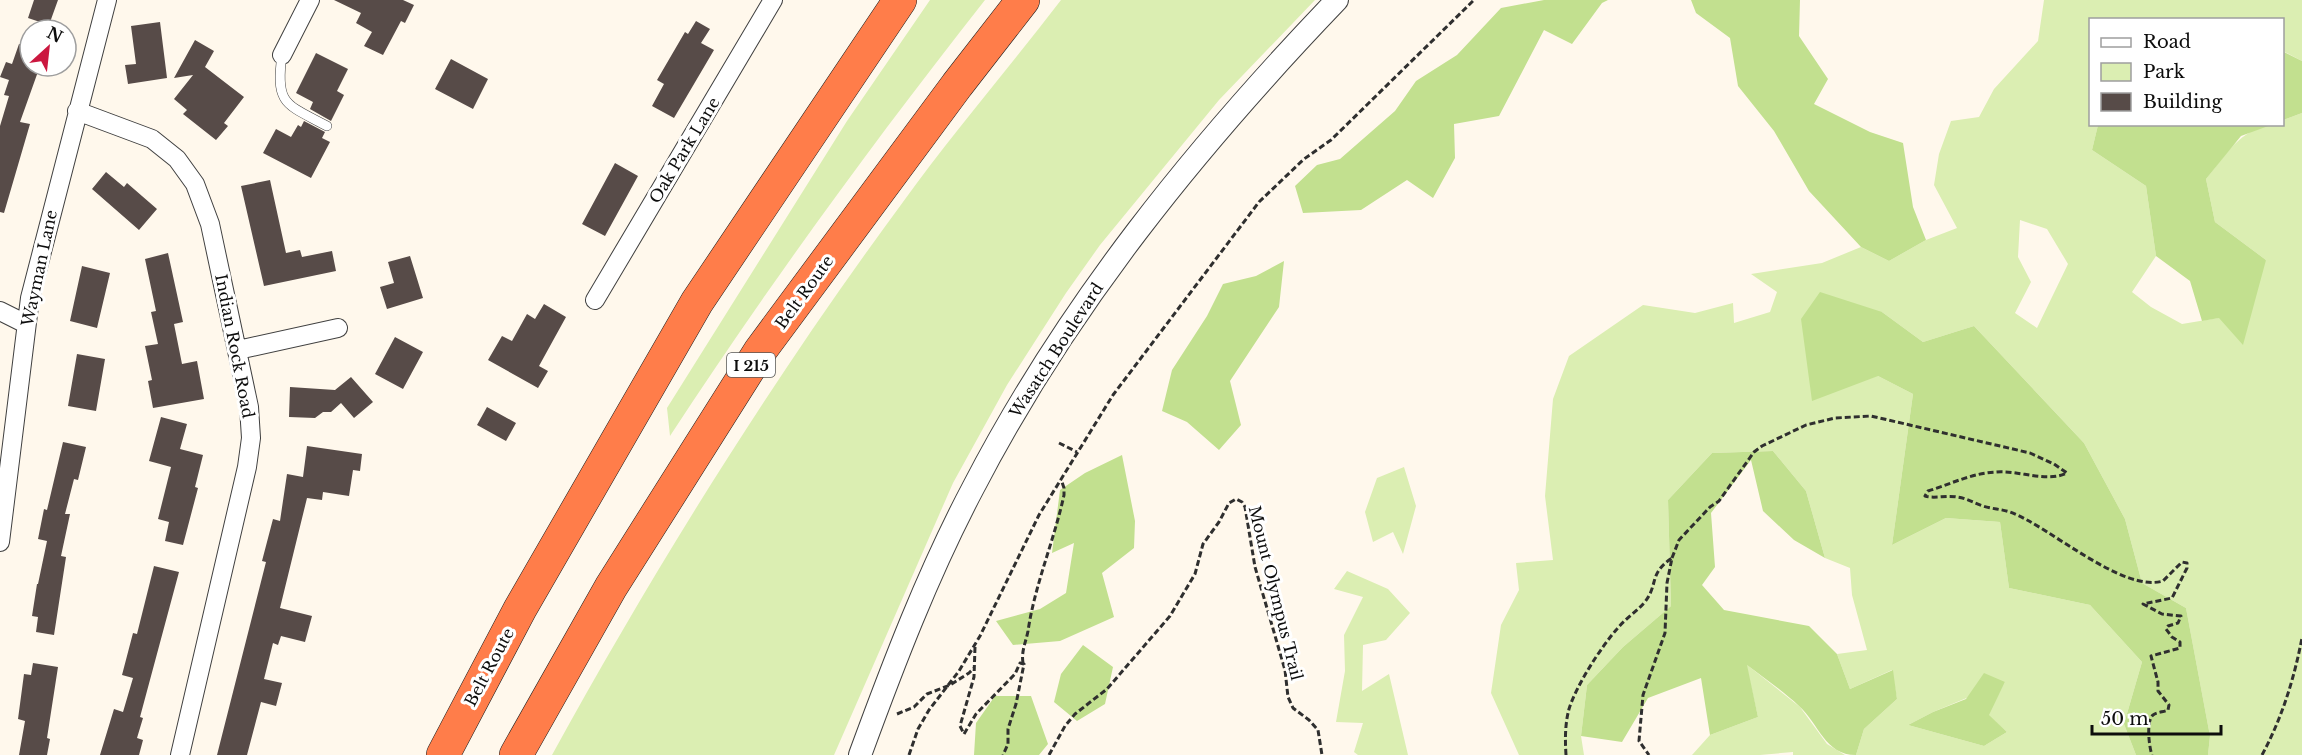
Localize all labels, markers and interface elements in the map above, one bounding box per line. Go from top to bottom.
north arrow [18,18,78,78]
legend [2089,18,2284,126]
text: N [44,22,66,47]
text: Road [2143,31,2191,53]
text: Park [2143,61,2185,83]
text: Building [2143,91,2222,113]
street label: Oak Park Lane [644,93,724,207]
street label: Wayman Lane [17,208,61,329]
street label: Belt Route [771,251,837,333]
street label: Indian Rock Road [211,272,259,420]
street label: Wasatch Boulevard [1004,279,1107,422]
road number: I 215 [727,353,775,377]
street label: Mount Olympus Trail [1245,504,1307,682]
street label: Belt Route [460,624,518,710]
scale bar [2092,698,2221,736]
text: 50 m [2101,708,2149,730]

